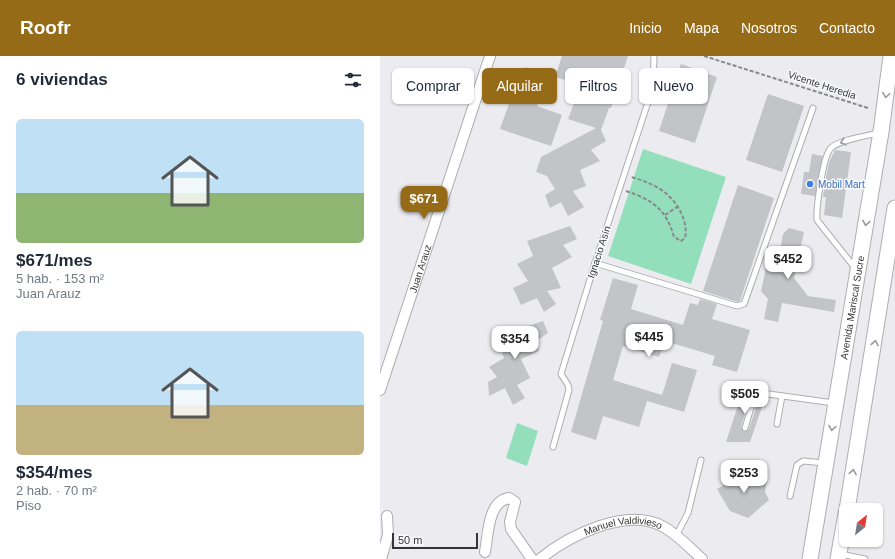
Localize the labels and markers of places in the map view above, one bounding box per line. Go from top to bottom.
marker: Mobil Mart [805,179,815,189]
place label: Mobil Mart [818,179,865,190]
pin: $671 [400,186,448,220]
pin: $452 [764,246,812,280]
pin: $445 [625,324,673,358]
pin: $354 [491,326,539,360]
pin: $505 [721,381,769,415]
pin: $253 [720,460,768,494]

